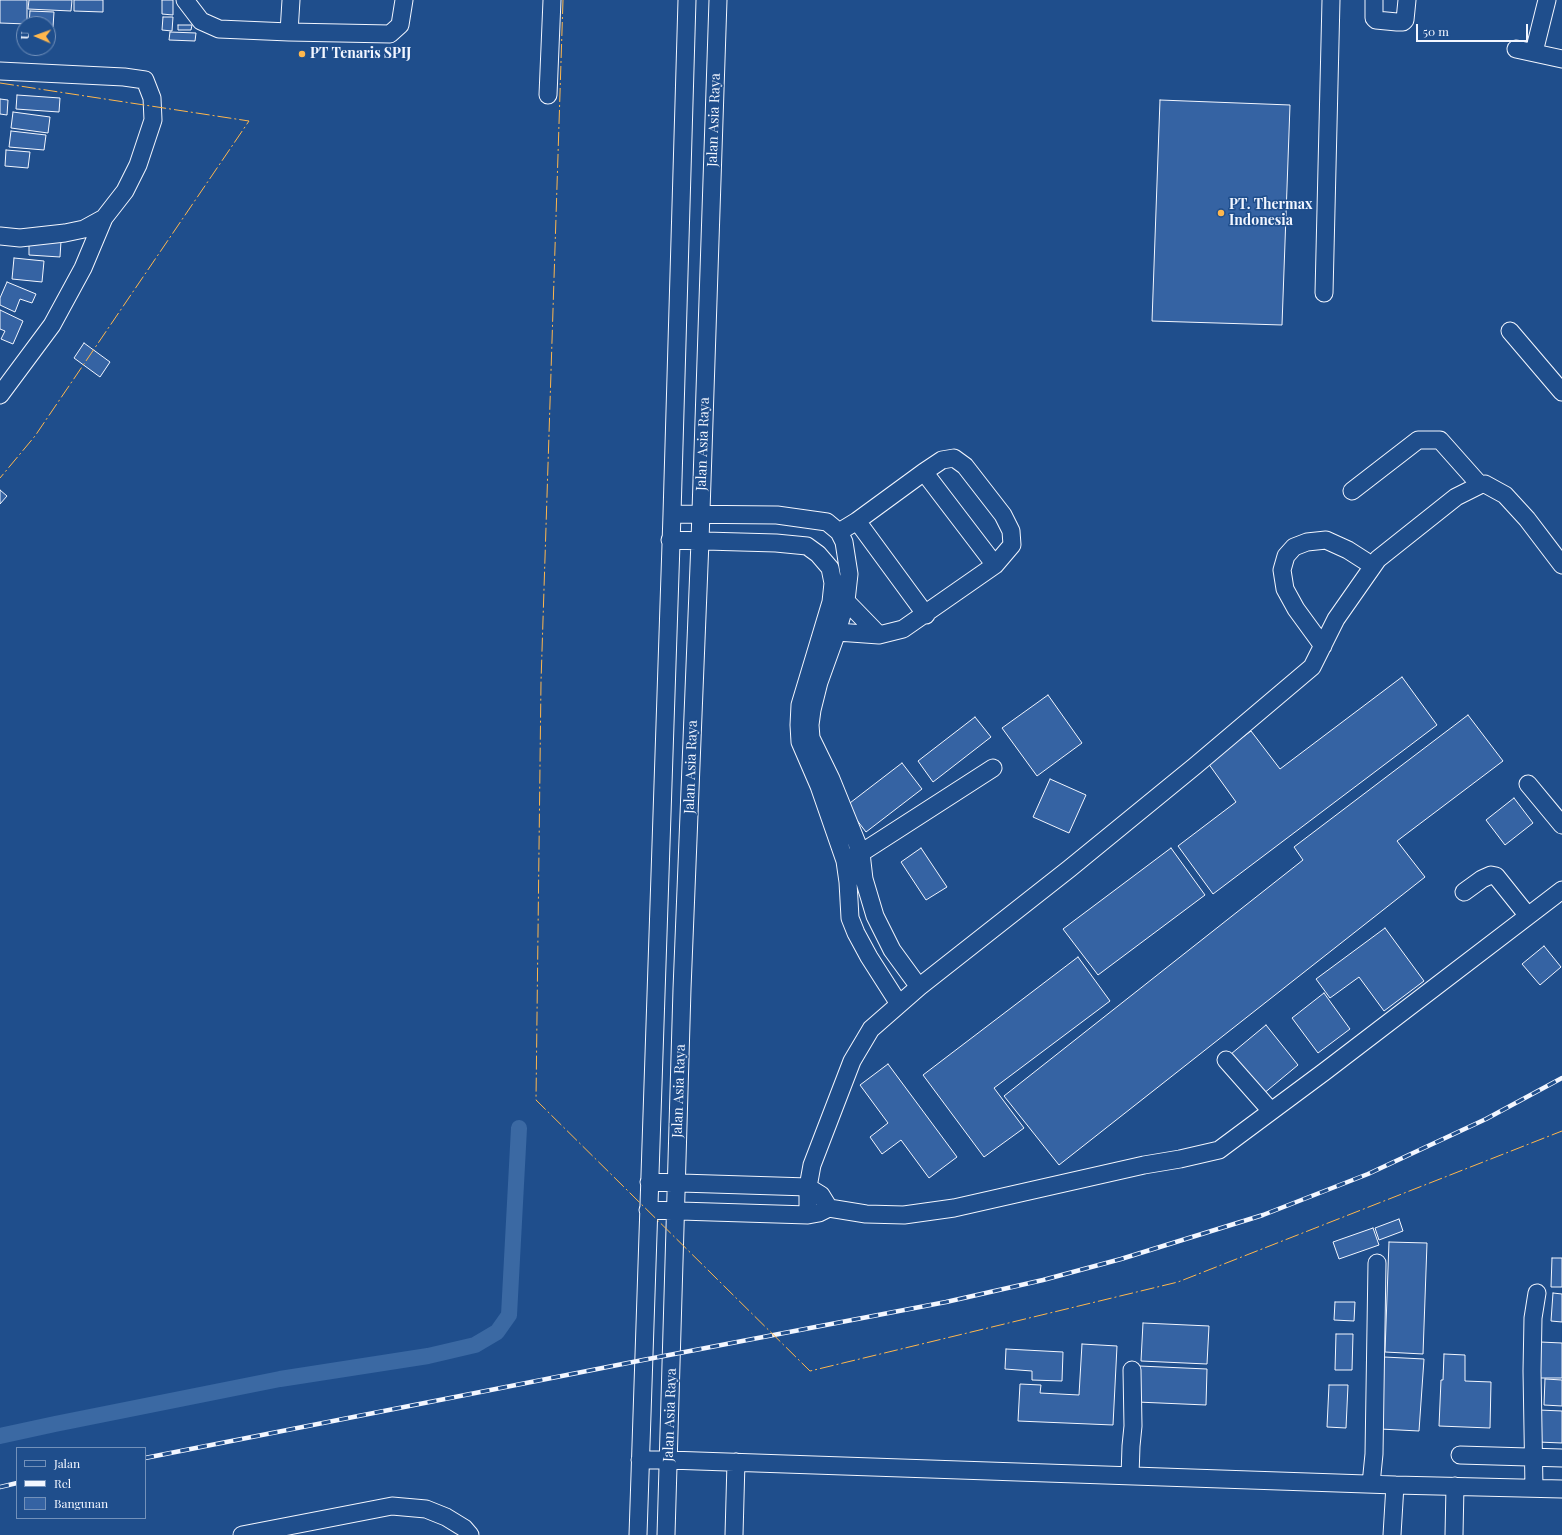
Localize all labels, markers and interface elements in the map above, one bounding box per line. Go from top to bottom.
north arrow [16,16,56,56]
scale bar [1418,16,1530,42]
text: 50 m [1423,23,1449,39]
text: U [17,32,32,40]
place label: PT Tenaris SPIJ [310,46,411,62]
marker: PT Tenaris SPIJ [297,49,307,59]
street label: Jalan Asia Raya [704,73,724,167]
place label: PT. Thermax Indonesia [1229,197,1312,230]
marker: PT. Thermax Indonesia [1216,208,1226,218]
street label: Jalan Asia Raya [693,397,713,491]
street label: Jalan Asia Raya [681,720,701,814]
street label: Jalan Asia Raya [669,1044,689,1138]
street label: Jalan Asia Raya [660,1368,680,1462]
legend [16,1447,146,1519]
text: Jalan [54,1455,80,1471]
text: Rel [54,1475,71,1491]
text: Bangunan [54,1495,108,1511]

